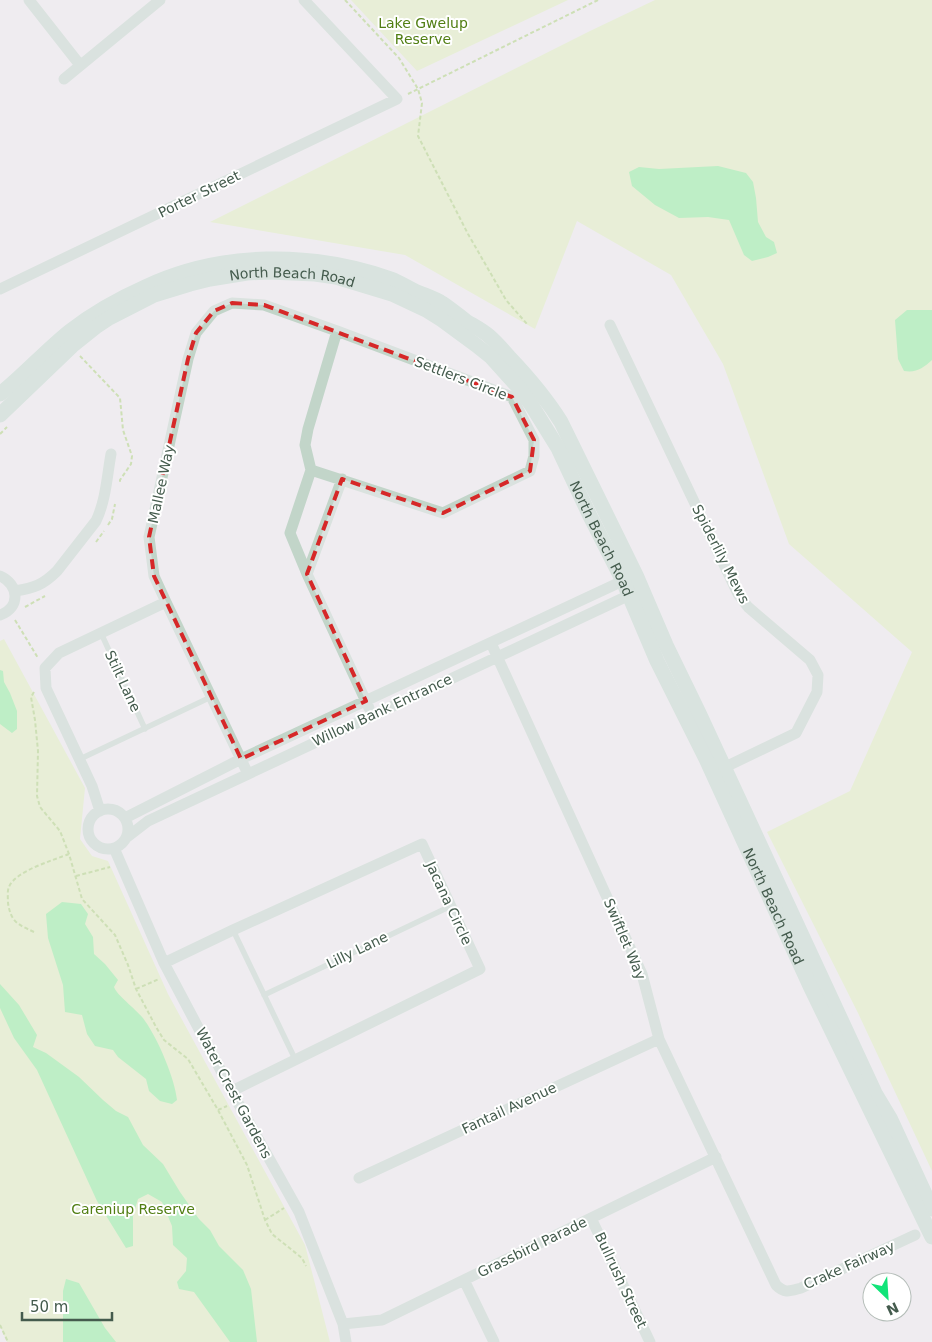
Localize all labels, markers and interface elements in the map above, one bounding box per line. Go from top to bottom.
park label: Lake Gwelup Reserve [378,15,468,47]
street label: Porter Street [155,167,243,221]
street label: North Beach Road [228,264,357,290]
street label: Settlers Circle [412,353,510,403]
street label: Mallee Way [145,443,177,525]
street label: North Beach Road [567,478,637,599]
street label: Spiderlily Mews [689,502,753,606]
street label: Stilt Lane [102,648,144,714]
street label: Willow Bank Entrance [310,671,454,749]
street label: North Beach Road [740,845,807,967]
street label: Jacana Circle [422,858,475,947]
street label: Swiftlet Way [601,896,649,982]
street label: Lilly Lane [324,928,390,972]
street label: Water Crest Gardens [193,1025,275,1161]
street label: Fantail Avenue [459,1079,559,1137]
park label: Careniup Reserve [71,1201,195,1217]
street label: Grassbird Parade [475,1214,589,1280]
street label: Bullrush Street [592,1229,650,1331]
street label: Crake Fairway [801,1238,897,1292]
north arrow [862,1272,912,1322]
scale bar [22,1290,112,1322]
text: 50 m [30,1298,68,1316]
text: N [884,1299,901,1319]

